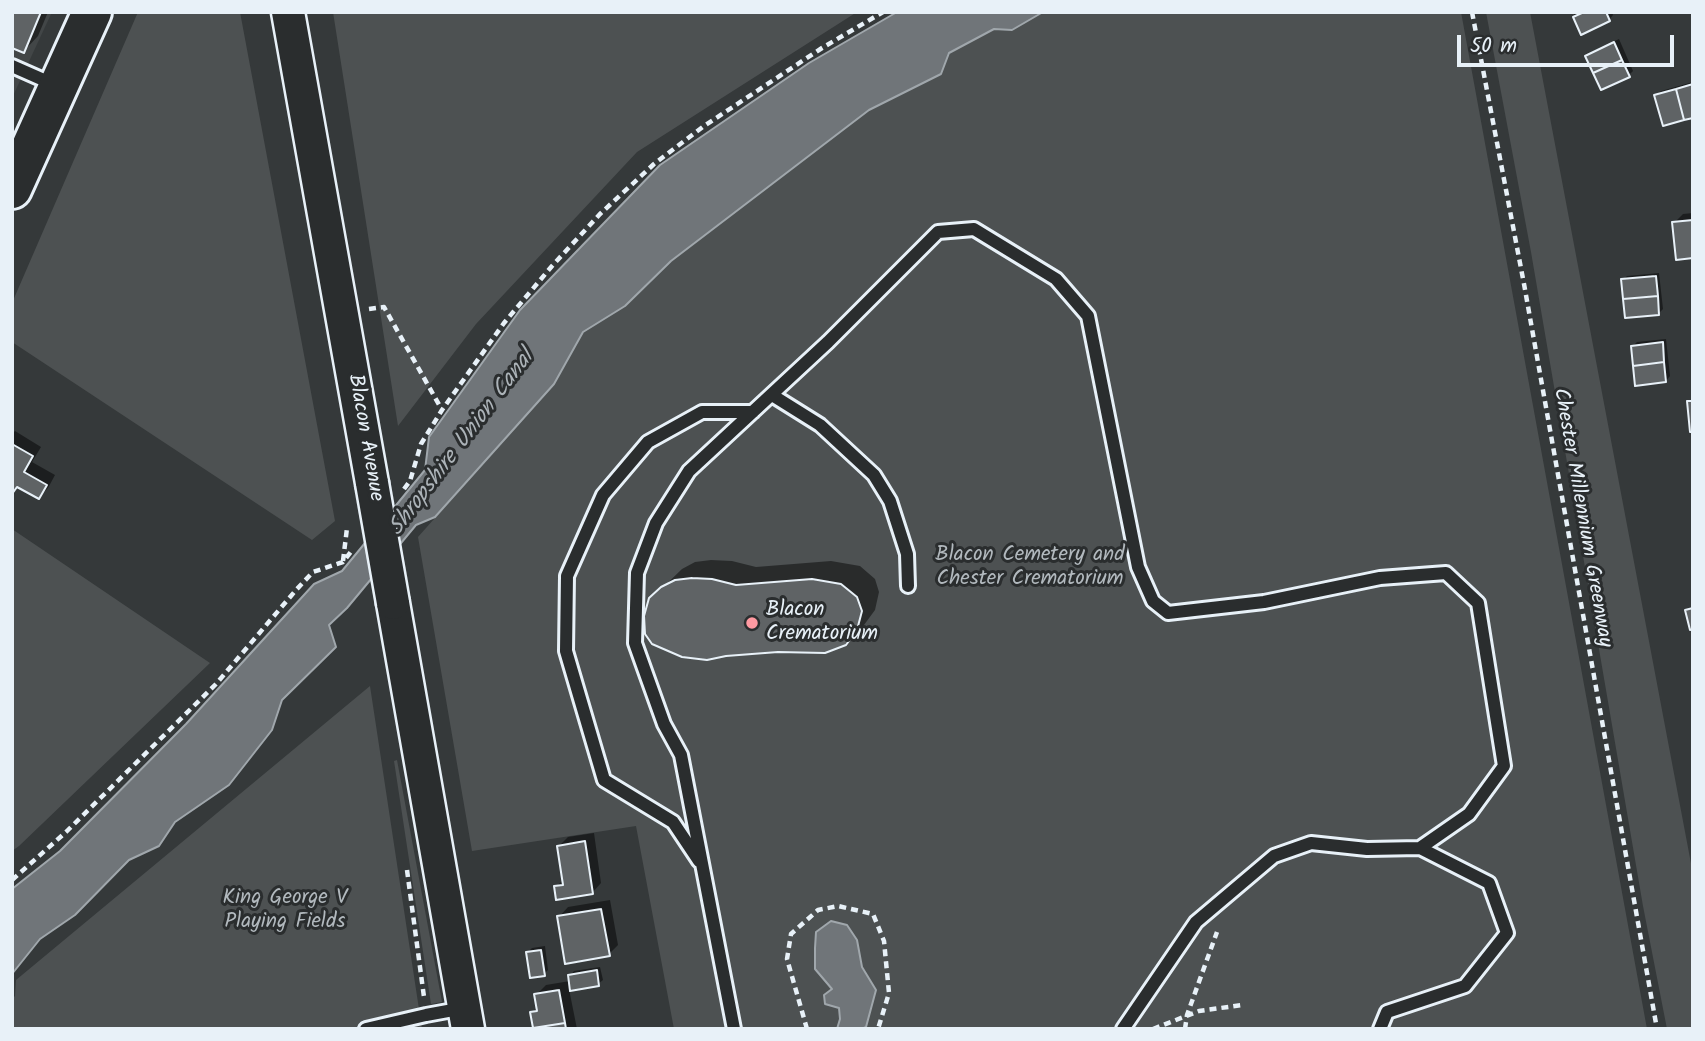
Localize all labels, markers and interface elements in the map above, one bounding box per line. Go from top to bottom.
scale bar [1460,21,1677,65]
text: 50 m [1470,30,1517,63]
water label: Shropshire Union Canal [384,346,542,542]
street label: Blacon Avenue [340,372,388,504]
street label: Chester Millennium Greenway [1546,386,1616,650]
park label: Blacon Cemetery and Chester Crematorium [935,543,1125,593]
place label: Blacon Crematorium [766,598,878,648]
marker: Blacon Crematorium [744,615,760,631]
park label: King George V Playing Fields [223,886,347,936]

